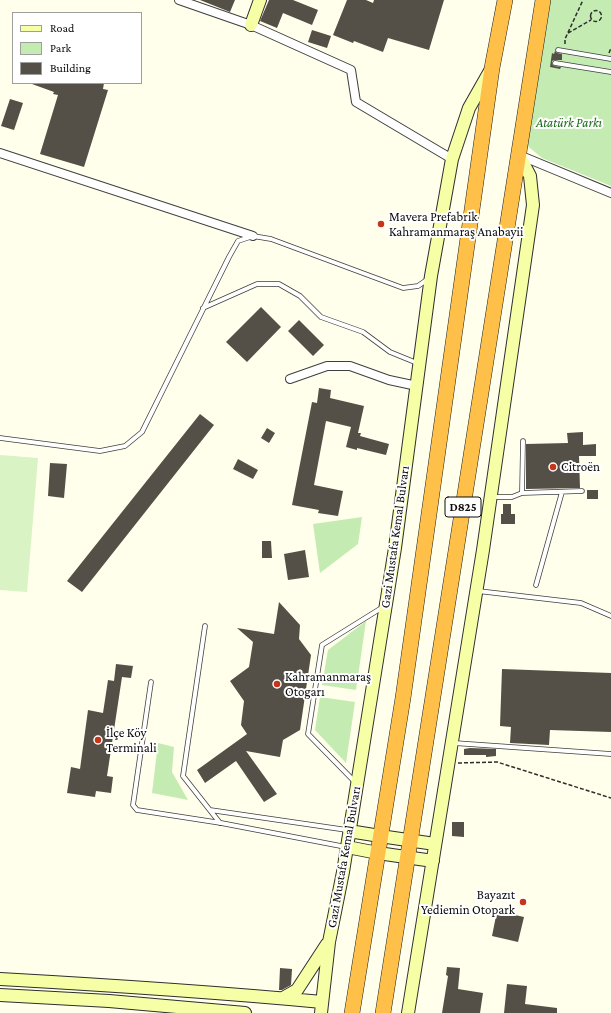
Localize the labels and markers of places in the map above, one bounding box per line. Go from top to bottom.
place label: Mavera Prefabrik Kahramanmaraş Anabayii [389,209,523,240]
marker: Mavera Prefabrik Kahramanmaraş Anabayii [376,219,386,229]
place label: Citroën [561,459,600,475]
marker: Citroën [548,462,558,472]
place label: Kahramanmaraş Otogarı [285,669,371,700]
marker: Kahramanmaraş Otogarı [272,679,282,689]
place label: İlçe Köy Terminali [106,725,157,756]
marker: İlçe Köy Terminali [93,735,103,745]
place label: Bayazıt Yediemin Otopark [421,887,515,918]
marker: Bayazıt Yediemin Otopark [518,897,528,907]

